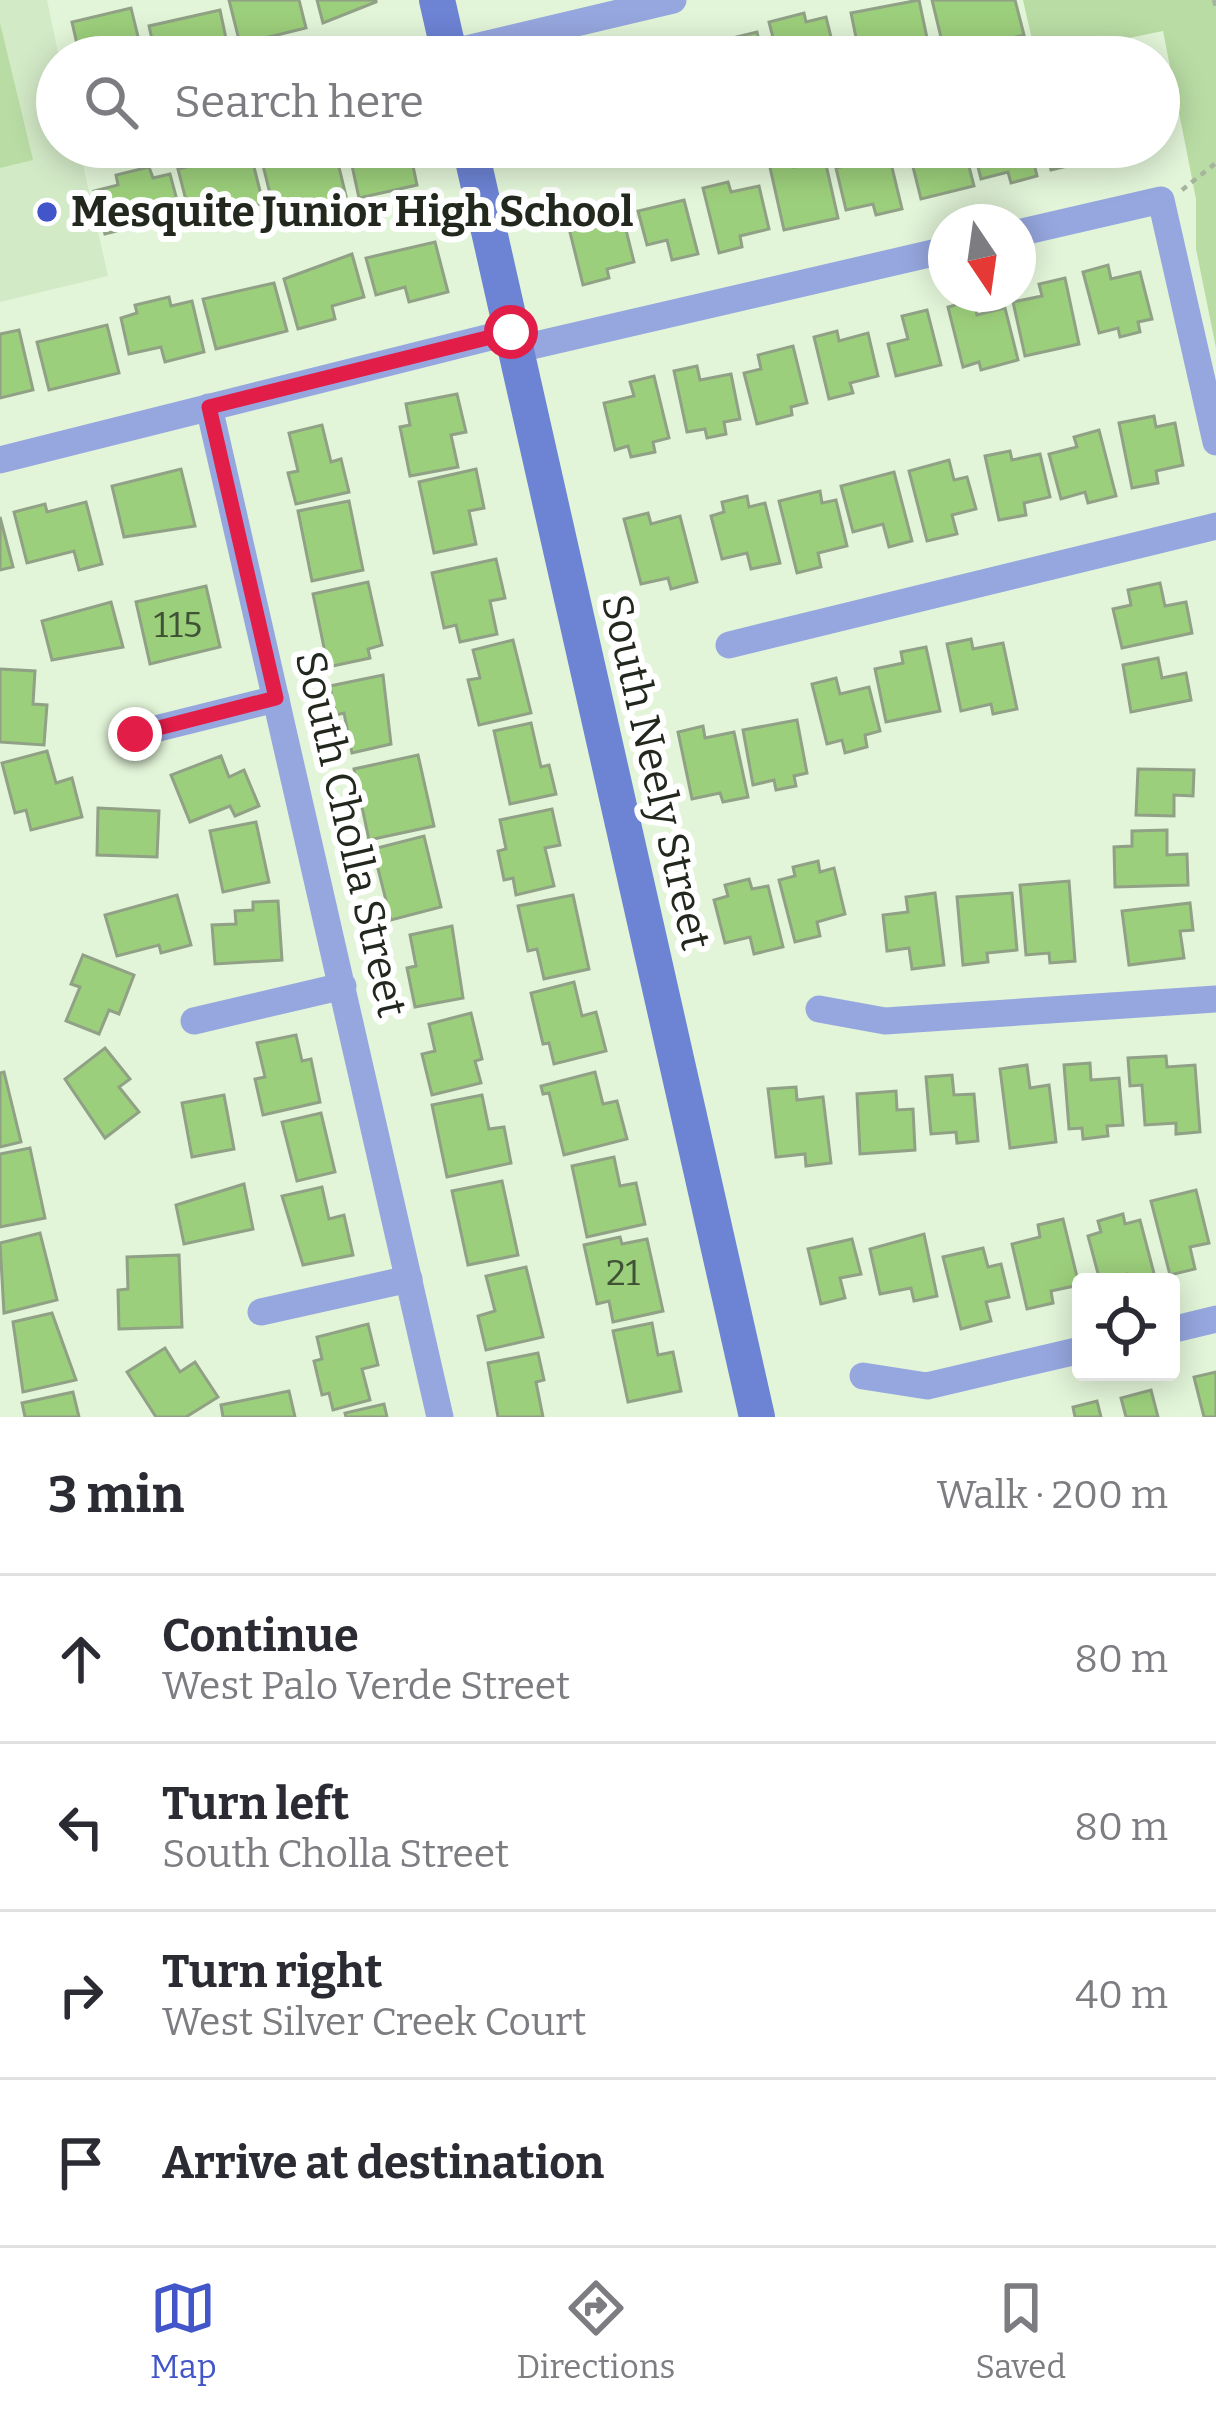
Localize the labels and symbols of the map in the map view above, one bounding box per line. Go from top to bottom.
place label: Mesquite Junior High School [71,187,633,237]
marker: Mesquite Junior High School [34,199,60,225]
north arrow [928,204,1036,312]
route start [484,305,538,359]
street label: South Neely Street [591,589,721,955]
house number: 115 [154,603,202,647]
street label: South Cholla Street [285,646,417,1022]
route end [108,707,162,761]
house number: 21 [606,1251,640,1295]

